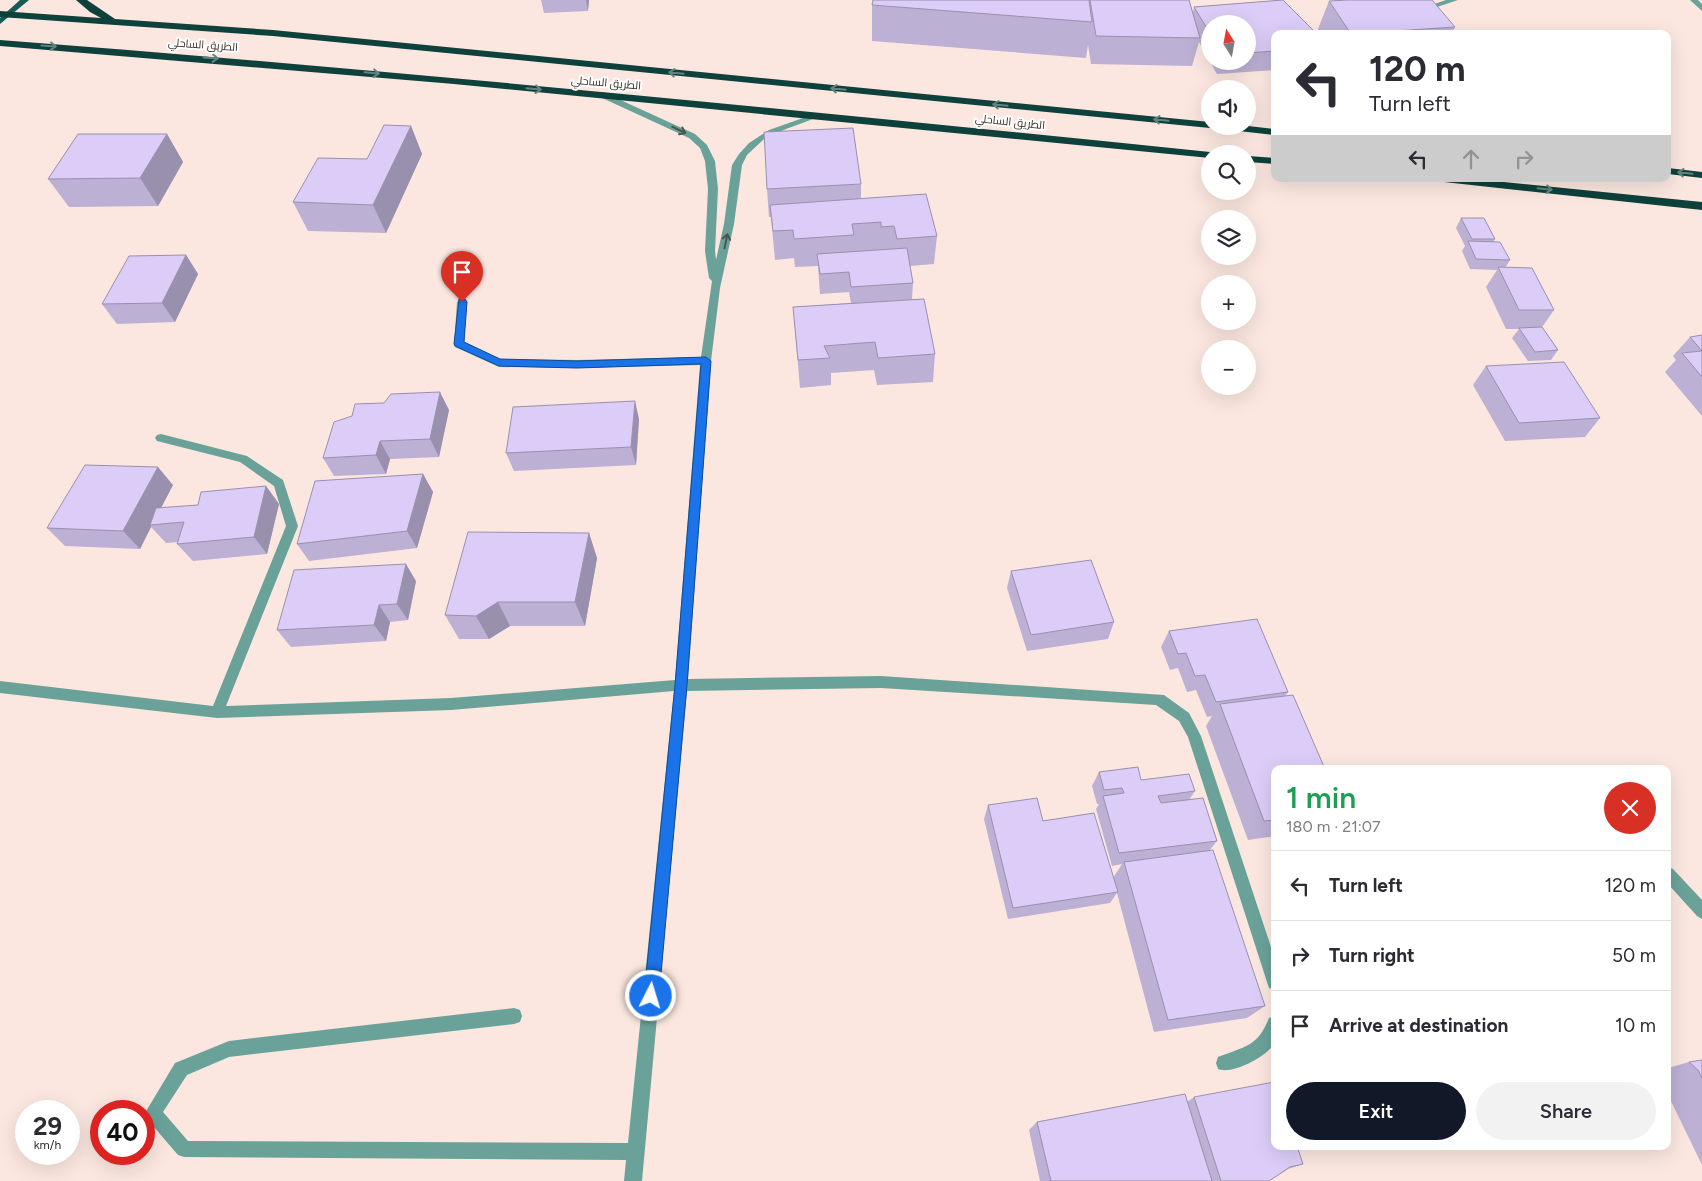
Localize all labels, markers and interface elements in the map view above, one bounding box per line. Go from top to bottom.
north arrow [1201,15,1256,70]
map controls [1201,15,1256,395]
street label: الطريق الساحلي [167,36,239,56]
one-way arrow [40,42,56,51]
text: 120 m [1369,48,1466,90]
icon: left [1286,50,1351,115]
one-way arrow [202,54,218,63]
one-way arrow [364,68,380,78]
one-way arrow [669,68,685,78]
street label: الطريق الساحلي [570,73,642,95]
button: sound [1201,80,1256,135]
one-way arrow [526,84,542,93]
one-way arrow [830,84,846,93]
text: Turn left [1369,90,1451,117]
one-way arrow [992,100,1008,109]
street label: الطريق الساحلي [974,112,1046,134]
one-way arrow [1154,116,1170,125]
one-way arrow [671,126,686,135]
button: search [1201,145,1256,200]
icon: left [1404,145,1432,173]
icon: ahead [1457,145,1485,173]
icon: right [1510,145,1538,173]
one-way arrow [1677,168,1693,178]
one-way arrow [1536,184,1552,194]
button: layers [1201,210,1256,265]
one-way arrow [722,233,731,249]
pin [441,251,483,302]
icon: arrive [448,258,476,286]
button: + [1201,275,1256,330]
button: − [1201,340,1256,395]
text: 1 min [1286,779,1356,816]
button: close [1604,782,1656,834]
text: 180 m · 21:07 [1286,817,1381,836]
icon: left [1286,872,1314,900]
text: Turn left [1329,874,1403,897]
text: 120 m [1604,874,1656,897]
icon: right [1286,942,1314,970]
text: Turn right [1329,944,1415,967]
text: 50 m [1612,944,1656,967]
position arrow [624,969,676,1021]
icon: arrive [1286,1012,1314,1040]
text: Arrive at destination [1329,1014,1508,1037]
text: 10 m [1615,1014,1656,1037]
button: Exit [1286,1082,1466,1140]
button: Share [1476,1082,1656,1140]
speed limit sign: 40 [90,1100,155,1165]
text: 29 [33,1111,62,1141]
text: km/h [34,1138,61,1152]

